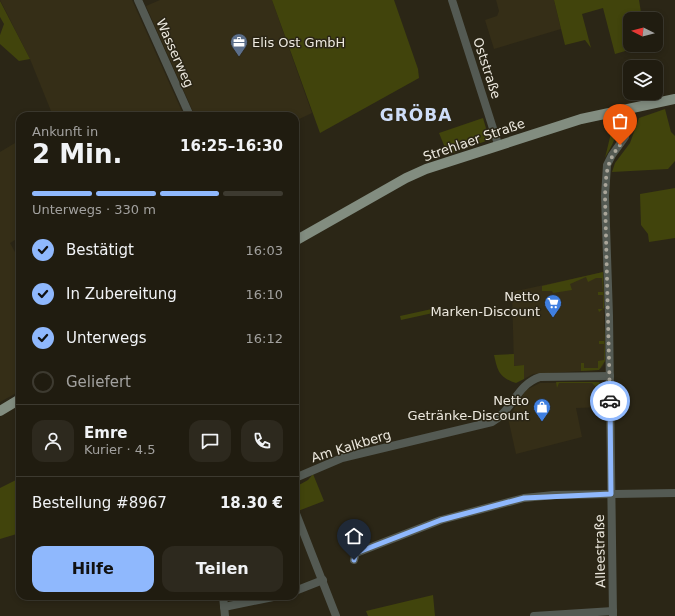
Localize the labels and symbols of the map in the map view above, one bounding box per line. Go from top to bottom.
north arrow [623,12,663,52]
street label: Wasserweg [153,16,197,90]
office icon: Elis Ost GmbH [229,32,249,57]
place label: Elis Ost GmbH [252,35,345,50]
street label: Oststraße [470,35,504,101]
district label: GRÖBA [380,104,452,125]
pin [603,104,637,145]
street label: Strehlaer Straße [421,116,527,164]
place label: Netto Marken-Discount [430,289,540,319]
supermarket icon: Netto Marken-Discount [543,293,563,318]
courier [590,381,630,421]
place label: Netto Getränke-Discount [407,393,529,423]
shop icon: Netto Getränke-Discount [532,397,552,422]
street label: Am Kalkberg [309,427,393,465]
street label: Alleestraße [592,514,608,588]
pin [337,519,371,560]

